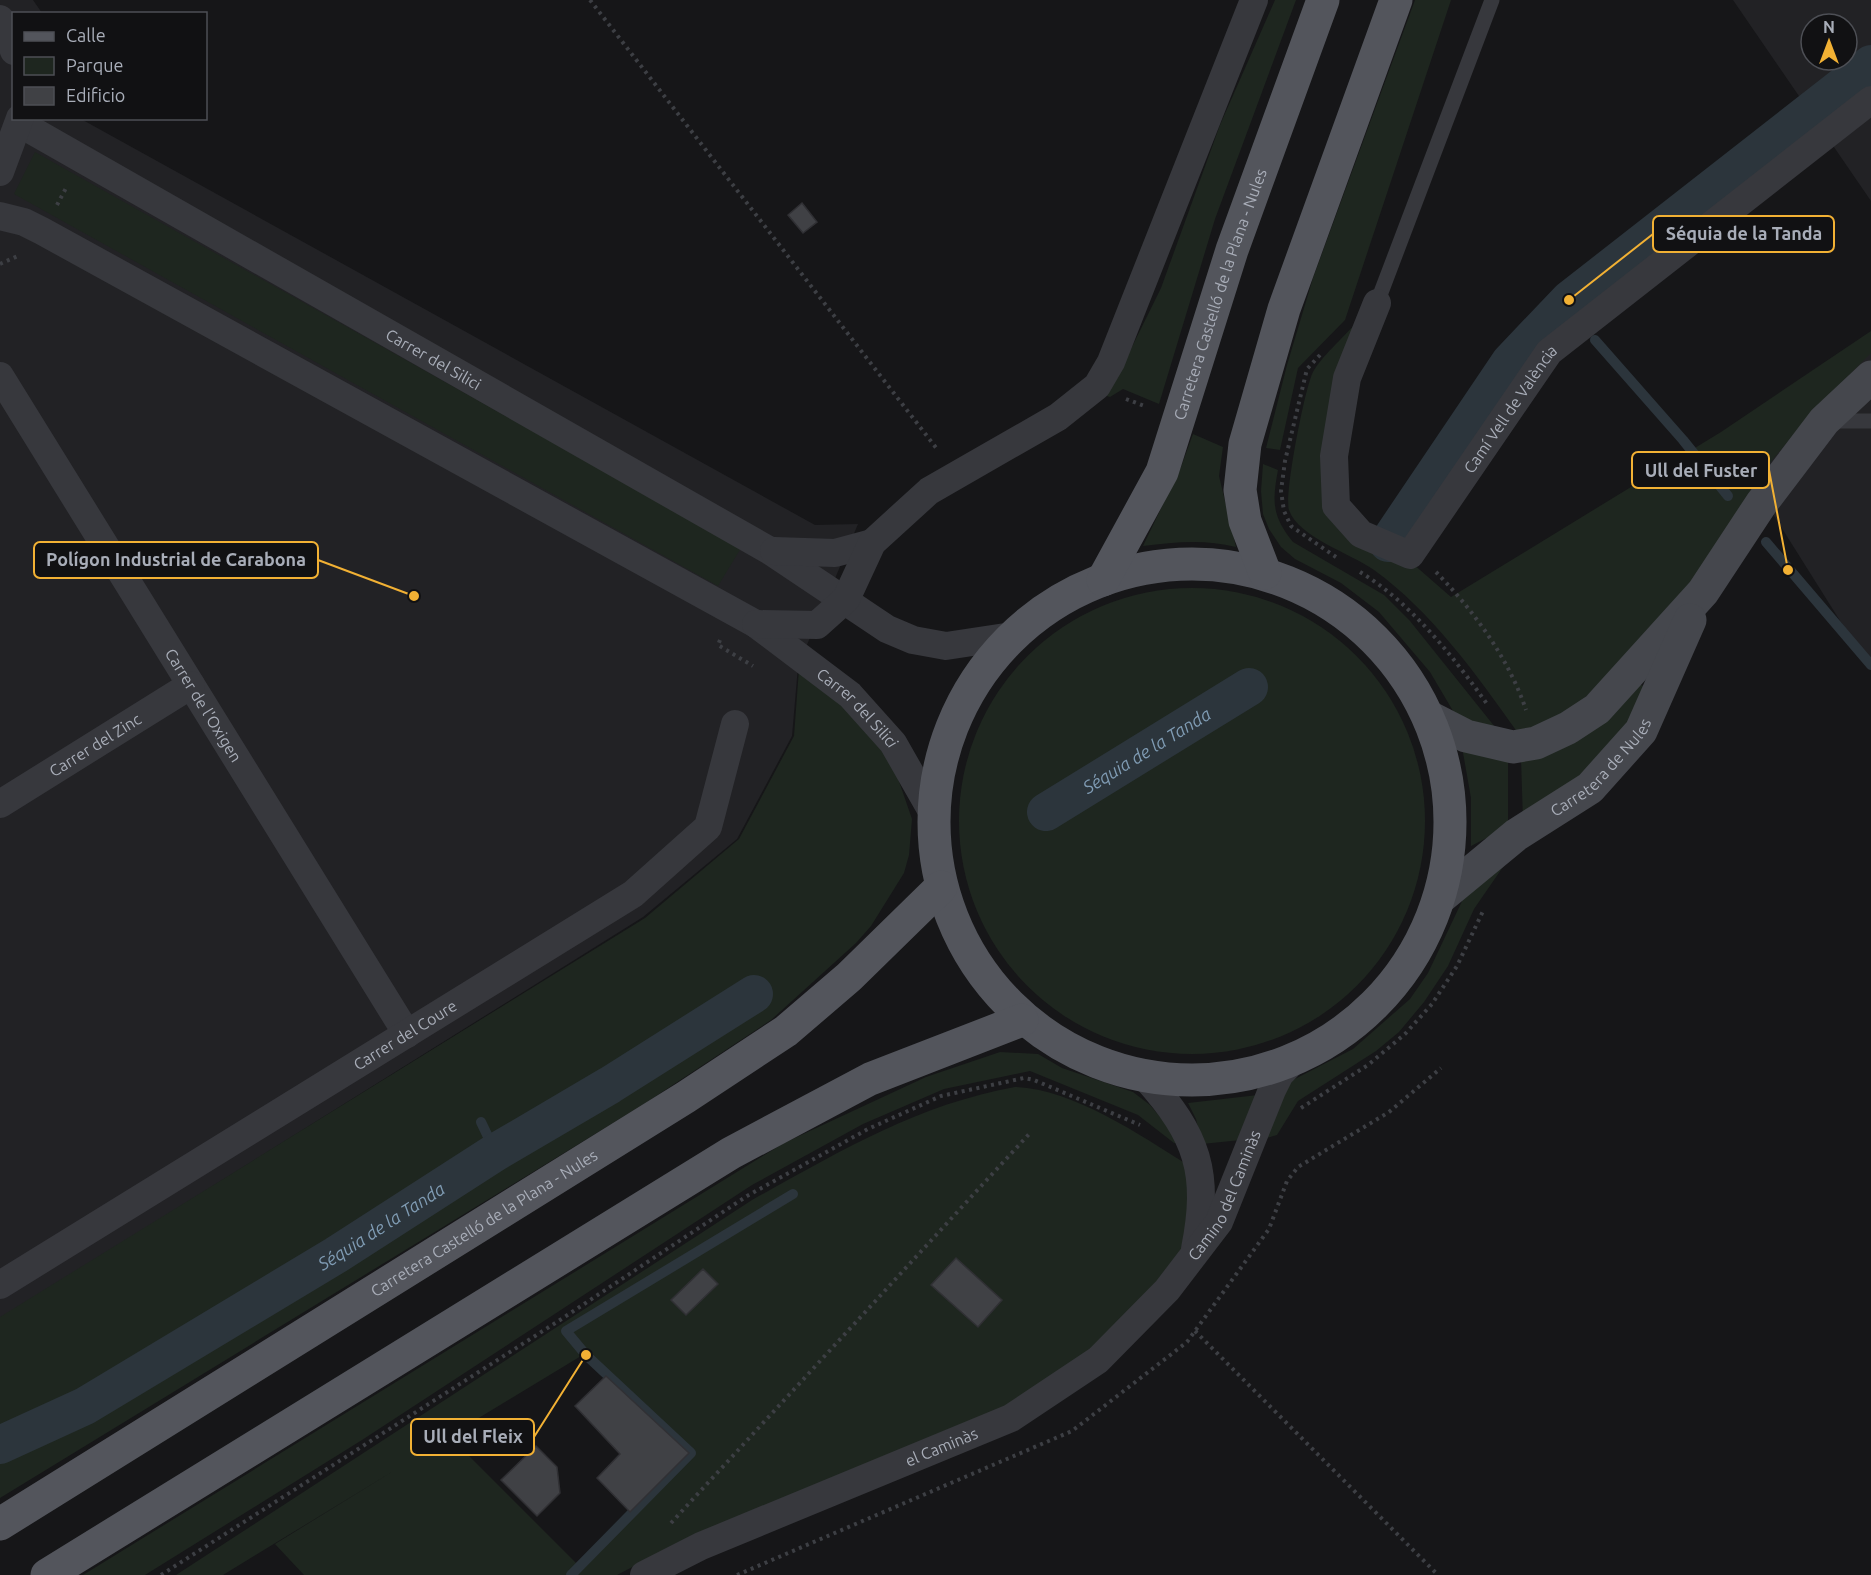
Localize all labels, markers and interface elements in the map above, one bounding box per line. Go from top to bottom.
legend [12,12,207,120]
north arrow [1799,12,1859,72]
text: N [1823,18,1835,36]
text: Calle [66,25,106,45]
text: Parque [66,55,123,75]
text: Edificio [66,85,125,105]
street label: Carretera Castelló de la Plana - Nules [1170,166,1270,422]
callout: Séquia de la Tanda [1653,216,1834,252]
text: Séquia de la Tanda [1666,223,1822,243]
street label: Carrer del Silici [383,325,484,393]
street label: Camí Vell de València [1460,341,1560,476]
callout: Ull del Fuster [1632,452,1769,488]
text: Ull del Fuster [1645,460,1758,480]
callout: Polígon Industrial de Carabona [34,542,318,578]
text: Polígon Industrial de Carabona [46,549,306,569]
street label: Carrer de l'Oxigen [162,645,245,765]
street label: Carrer del Silici [813,664,902,750]
water label: Séquia de la Tanda [1078,703,1214,798]
street label: Carrer del Zinc [46,709,145,780]
street label: Carretera de Nules [1547,716,1654,820]
street label: Carrer del Coure [350,996,460,1074]
street label: Camino del Caminàs [1184,1127,1264,1264]
street label: Carretera Castelló de la Plana - Nules [367,1145,601,1300]
water label: Séquia de la Tanda [313,1178,448,1274]
callout: Ull del Fleix [411,1419,534,1455]
street label: el Caminàs [902,1424,980,1470]
text: Ull del Fleix [423,1426,523,1446]

